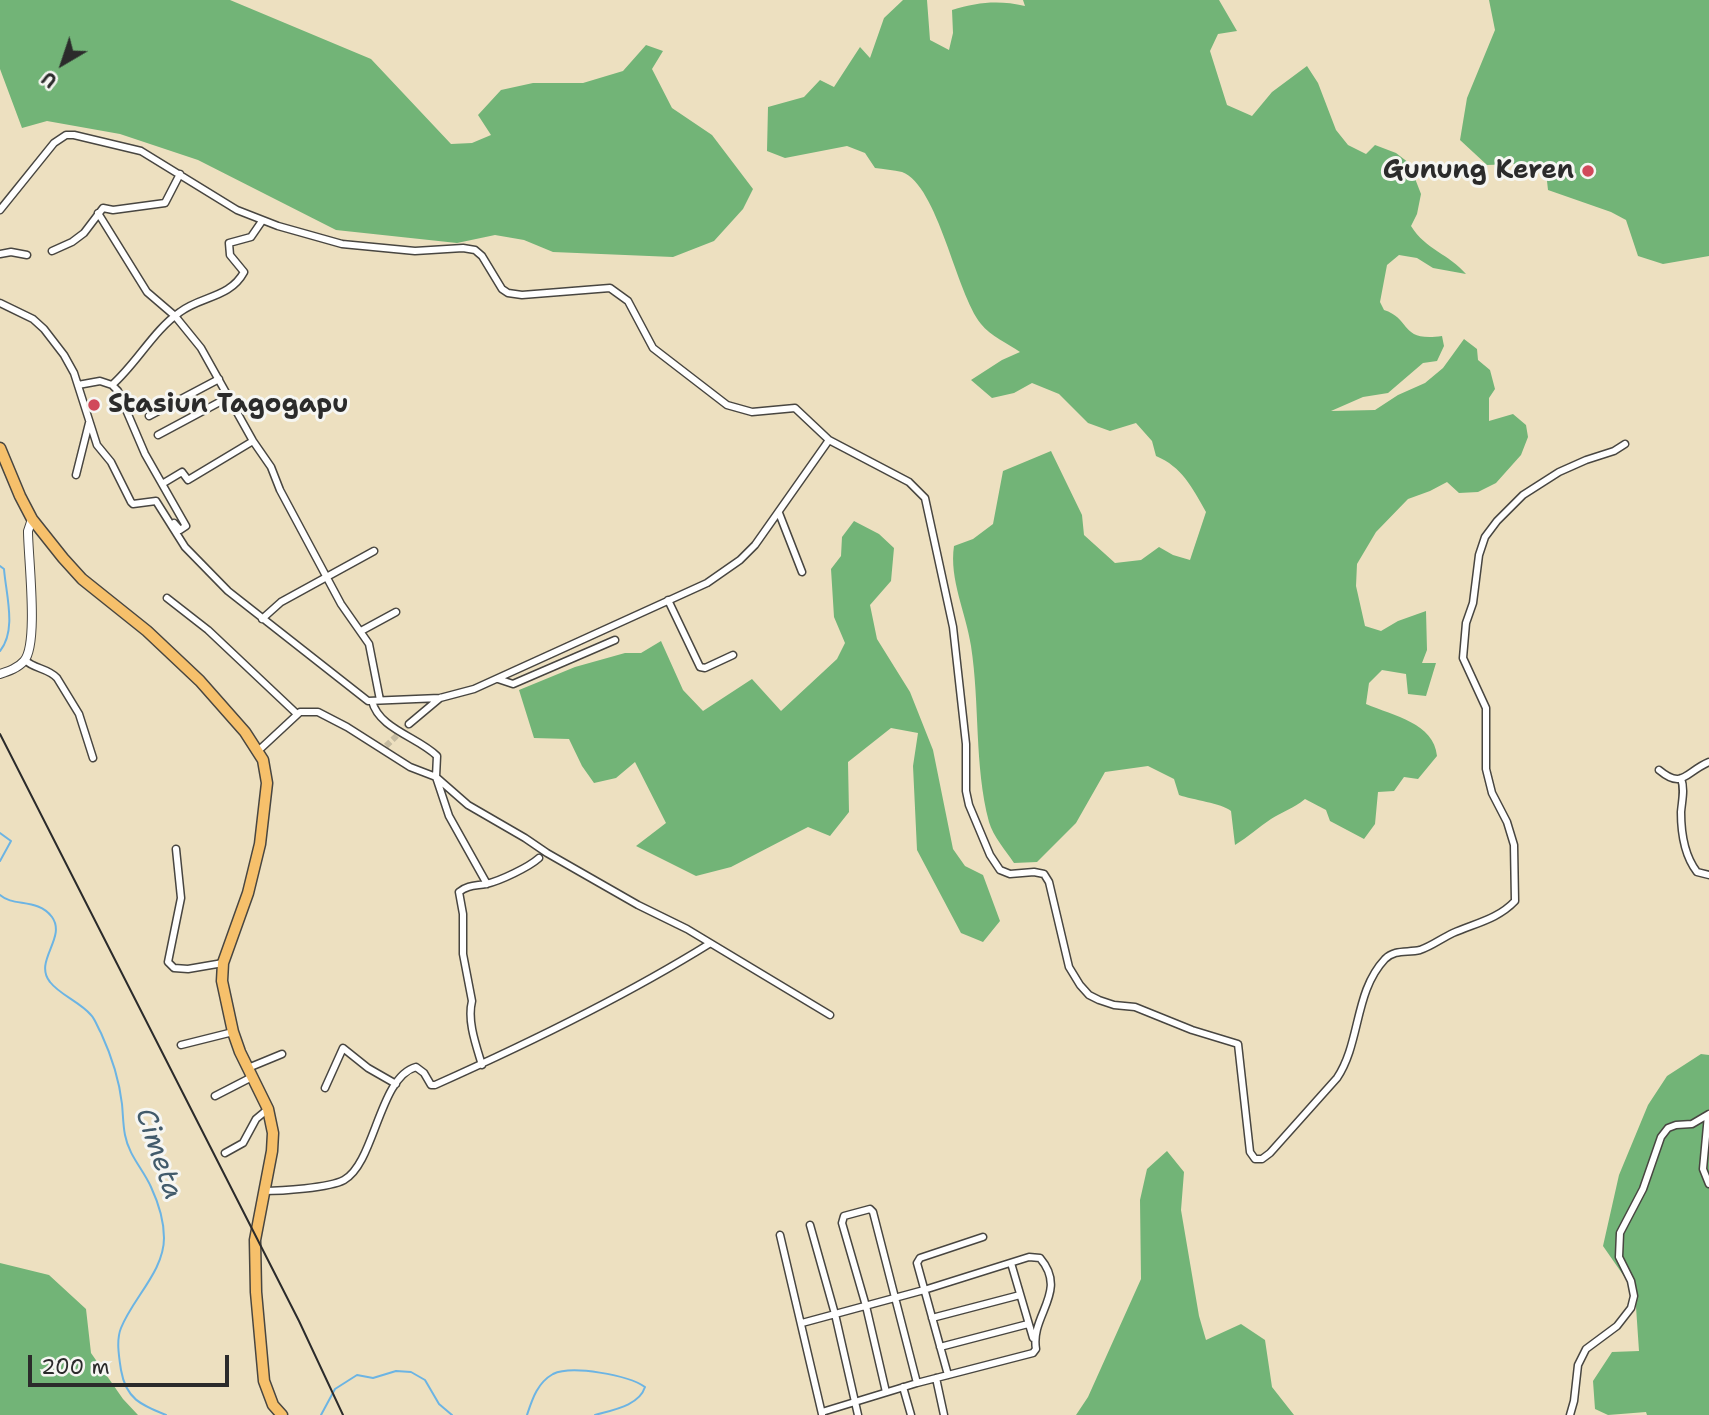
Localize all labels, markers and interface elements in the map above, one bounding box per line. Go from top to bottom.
north arrow [28,28,98,98]
text: U [37,66,62,94]
place label: Gunung Keren [1383,155,1574,187]
marker: Gunung Keren [1580,163,1596,179]
place label: Stasiun Tagogapu [108,389,349,421]
marker: Stasiun Tagogapu [86,397,102,413]
water label: Cimeta [127,1104,189,1204]
scale bar [32,1342,233,1386]
text: 200 m [41,1353,110,1381]

